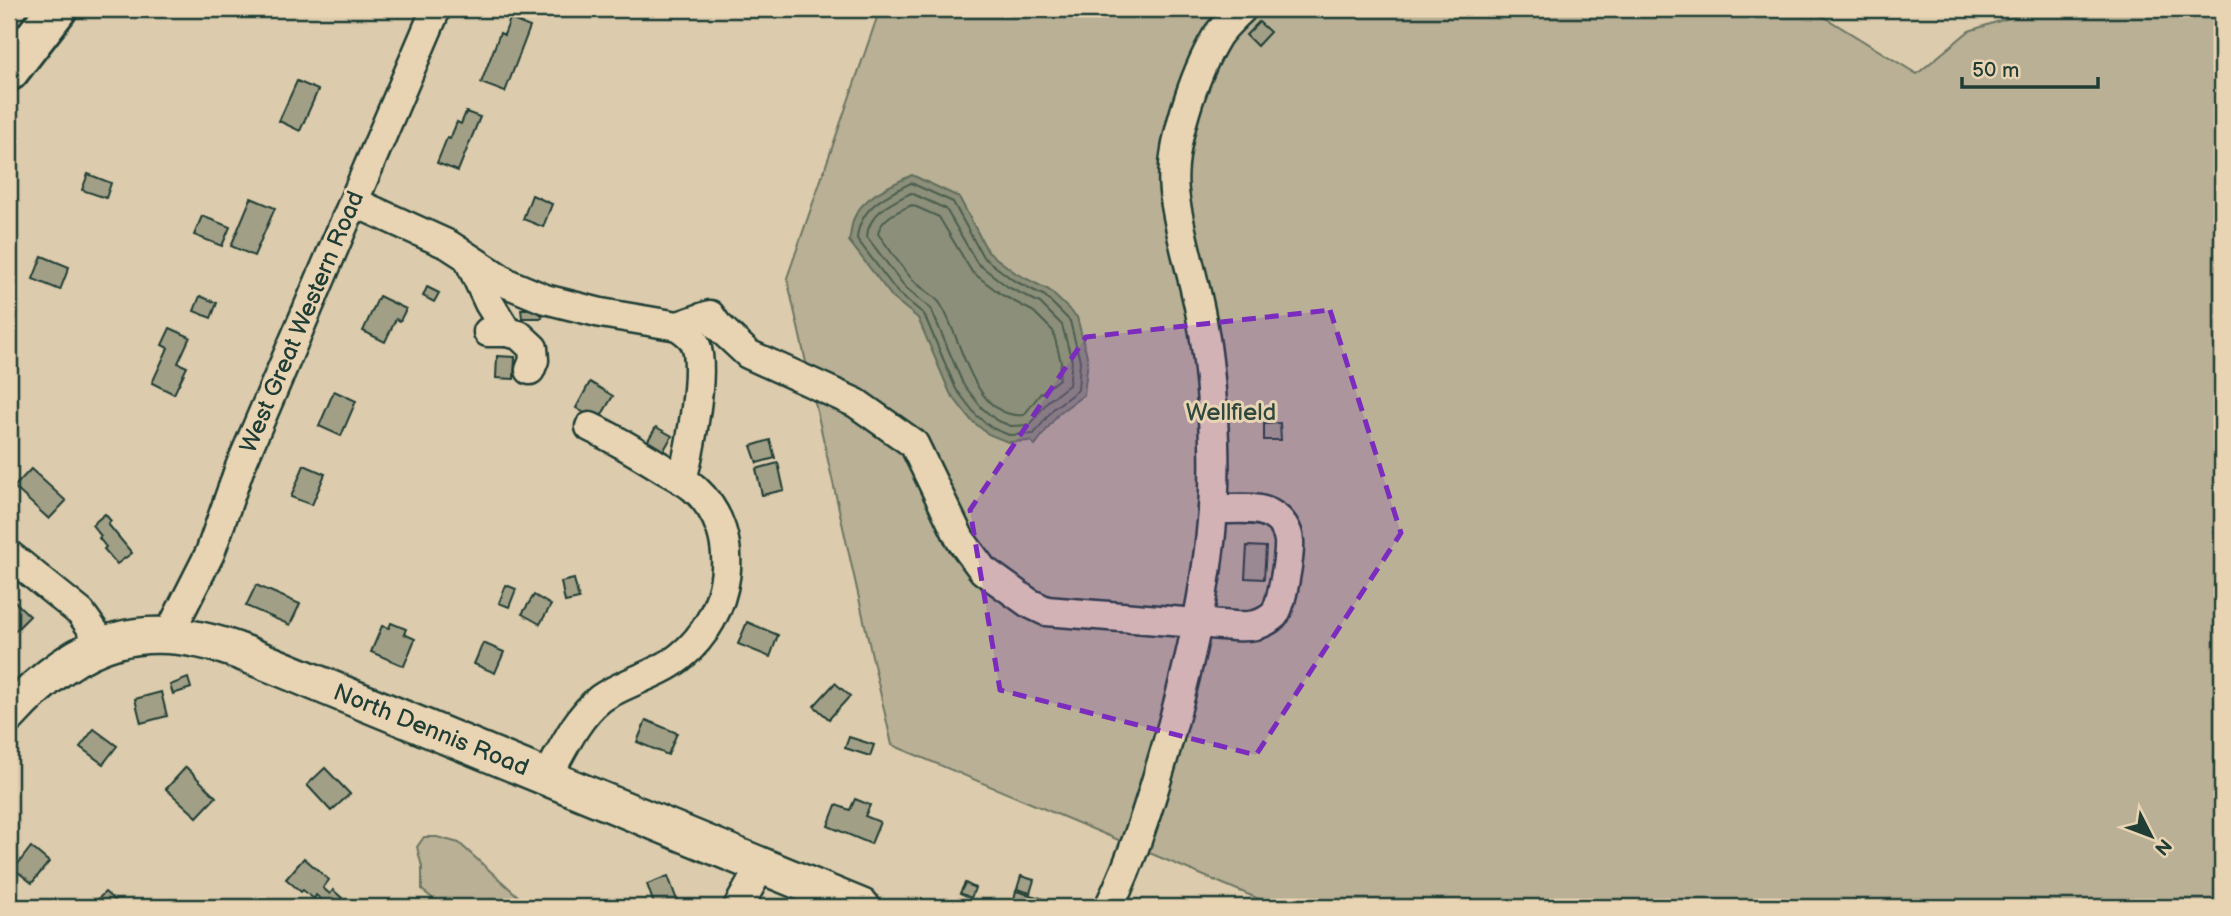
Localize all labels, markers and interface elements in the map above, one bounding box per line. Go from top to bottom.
scale bar [1962,46,2098,90]
text: 50 m [1972,58,2019,83]
street label: West Great Western Road [234,187,370,457]
park label: Wellfield [1186,398,1276,427]
street label: North Dennis Road [329,678,533,782]
north arrow [2116,800,2186,870]
text: N [2149,833,2176,859]

